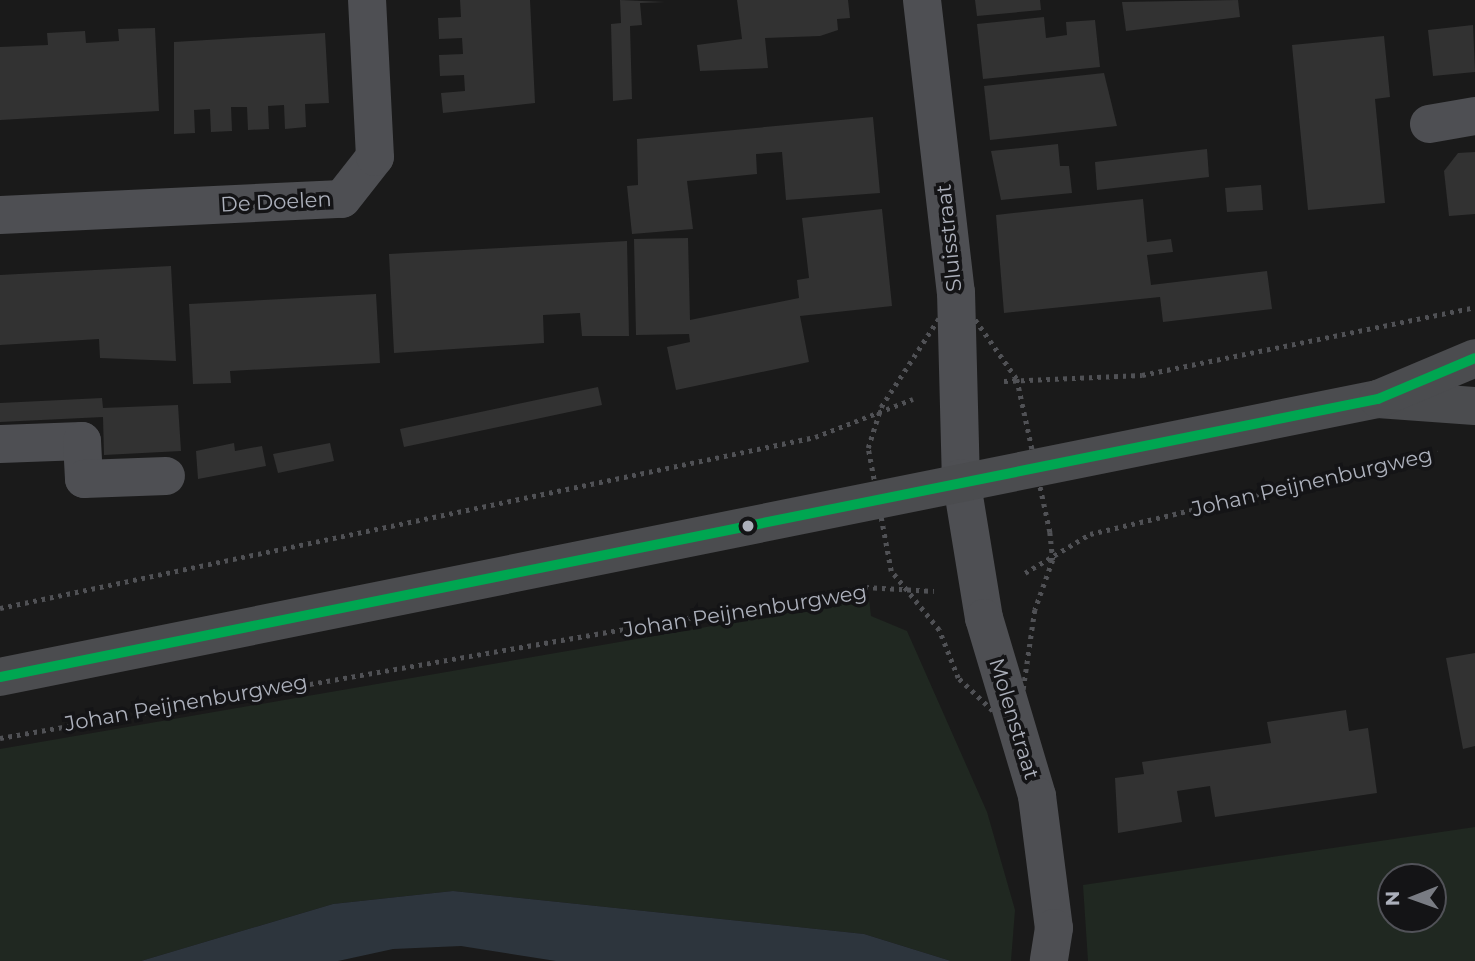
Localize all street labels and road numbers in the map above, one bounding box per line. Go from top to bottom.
street label: Sluisstraat [931,183,967,293]
street label: De Doelen [220,187,332,217]
street label: Johan Peijnenburgweg [1189,442,1435,522]
street label: Johan Peijnenburgweg [622,579,868,643]
street label: Molenstraat [984,655,1044,783]
street label: Johan Peijnenburgweg [63,669,309,737]

